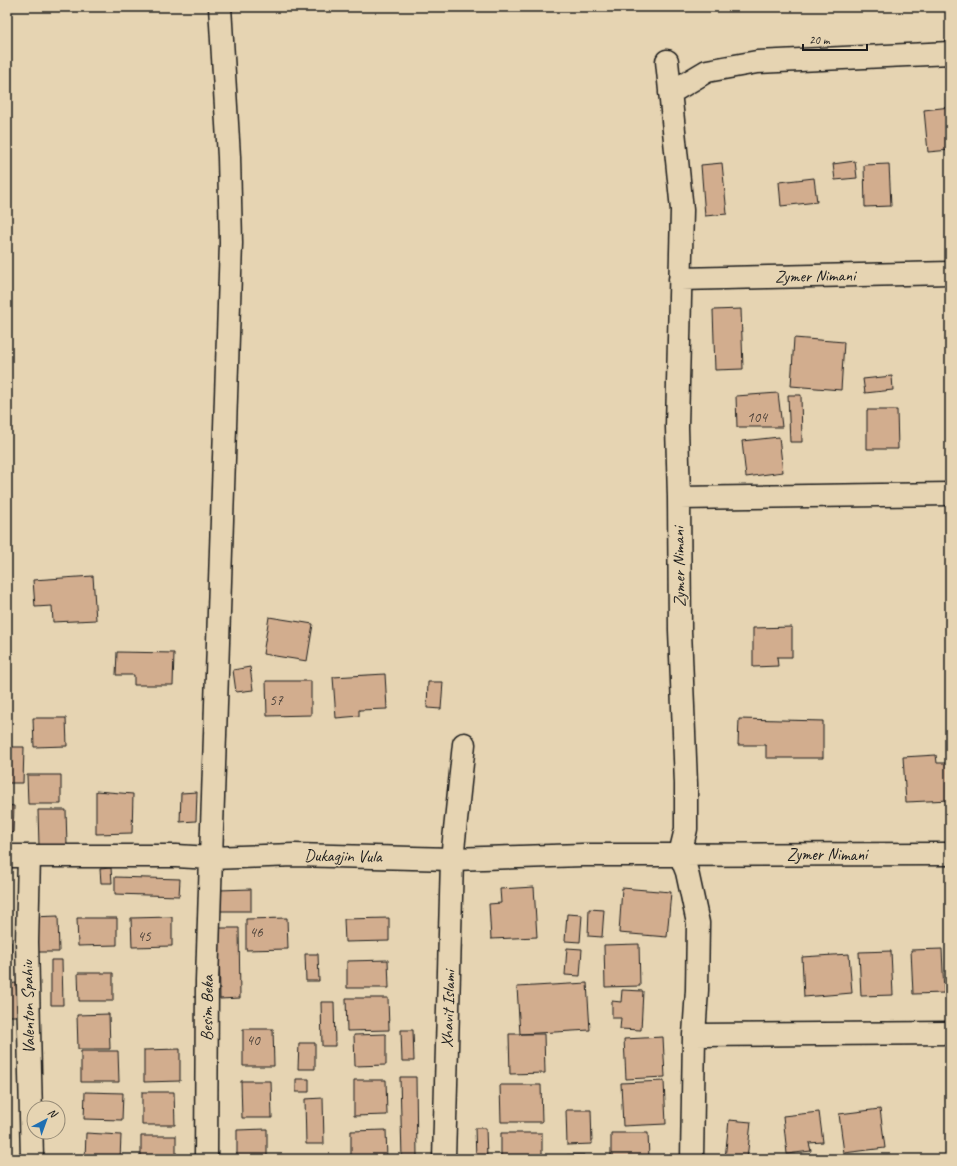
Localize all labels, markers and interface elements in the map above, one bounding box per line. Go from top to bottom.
scale bar [803,26,867,52]
text: 20 m [809,32,831,48]
street label: Zymer Nimani [775,265,857,287]
house number: 104 [747,408,768,427]
street label: Zymer Nimani [668,525,690,607]
house number: 57 [269,691,284,710]
street label: Zymer Nimani [787,844,869,865]
street label: Dukagjin Vula [304,845,383,867]
house number: 46 [249,923,264,942]
house number: 45 [137,927,152,946]
street label: Valenton Spahiu [17,958,39,1054]
street label: Xhavit Islami [436,968,460,1048]
street label: Besim Beka [196,973,218,1041]
house number: 40 [246,1031,261,1050]
north arrow [26,1100,66,1140]
text: N [45,1105,61,1121]

